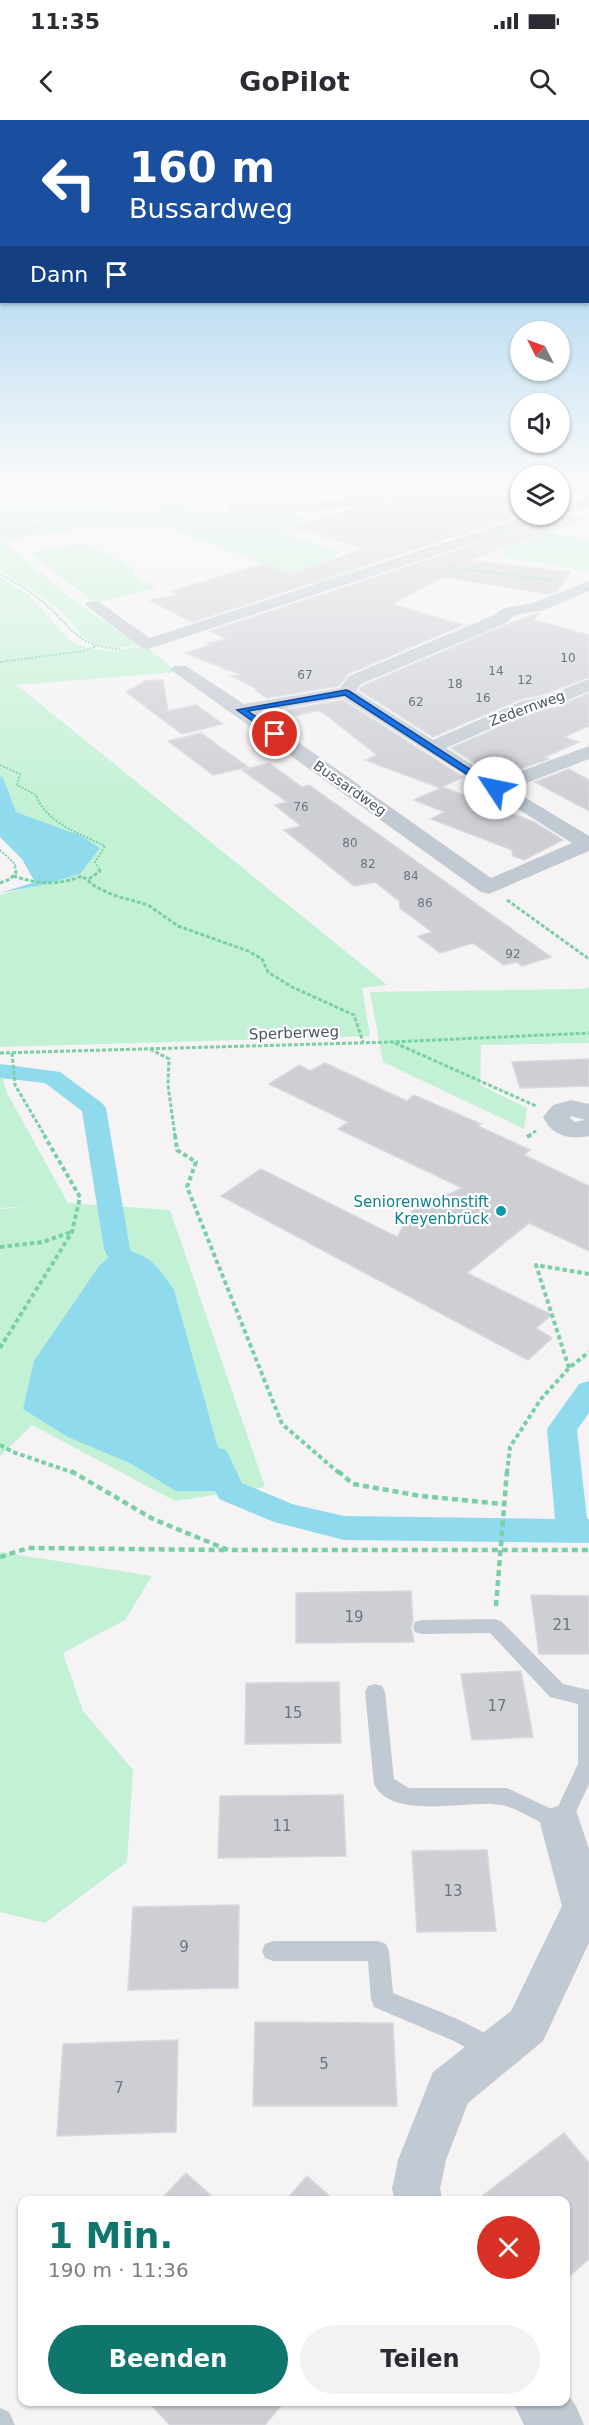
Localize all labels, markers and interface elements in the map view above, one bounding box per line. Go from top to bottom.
text: 11:35 [30,9,100,34]
icon: back [30,65,63,98]
icon: search [526,65,559,98]
text: GoPilot [239,66,350,97]
text: 160 m [129,143,275,192]
icon: left [30,144,108,222]
text: Bussardweg [129,193,293,224]
icon: arrive [100,258,133,291]
text: Dann [30,262,88,287]
north arrow [510,321,570,381]
map controls [510,321,570,525]
button: sound [510,393,570,453]
button: layers [510,465,570,525]
house number: 10 [560,651,576,665]
house number: 14 [488,664,504,678]
house number: 67 [297,668,313,682]
house number: 12 [517,673,533,687]
house number: 18 [447,677,463,691]
street label: Zedernweg [487,687,567,729]
house number: 16 [475,691,491,705]
house number: 62 [408,695,424,709]
pin [249,708,300,759]
icon: arrive [258,717,291,750]
position arrow [463,756,527,820]
street label: Bussardweg [311,757,389,819]
house number: 76 [293,800,309,814]
house number: 80 [342,836,358,850]
house number: 82 [360,857,376,871]
house number: 84 [403,869,419,883]
house number: 86 [417,896,433,910]
house number: 92 [505,947,521,961]
street label: Sperberweg [249,1022,339,1044]
place label: Seniorenwohnstift Kreyenbrück [354,1193,489,1228]
marker: Seniorenwohnstift Kreyenbrück [494,1204,508,1218]
house number: 19 [344,1608,364,1626]
house number: 21 [552,1616,572,1634]
house number: 17 [487,1697,507,1715]
house number: 15 [283,1704,303,1722]
house number: 11 [272,1817,292,1835]
house number: 13 [443,1882,463,1900]
house number: 9 [179,1938,189,1956]
house number: 5 [319,2055,329,2073]
house number: 7 [114,2079,124,2097]
text: 1 Min. [48,2215,173,2256]
button: close [477,2216,540,2279]
text: 190 m · 11:36 [48,2258,189,2282]
button: Beenden [48,2325,288,2394]
button: Teilen [300,2325,540,2394]

